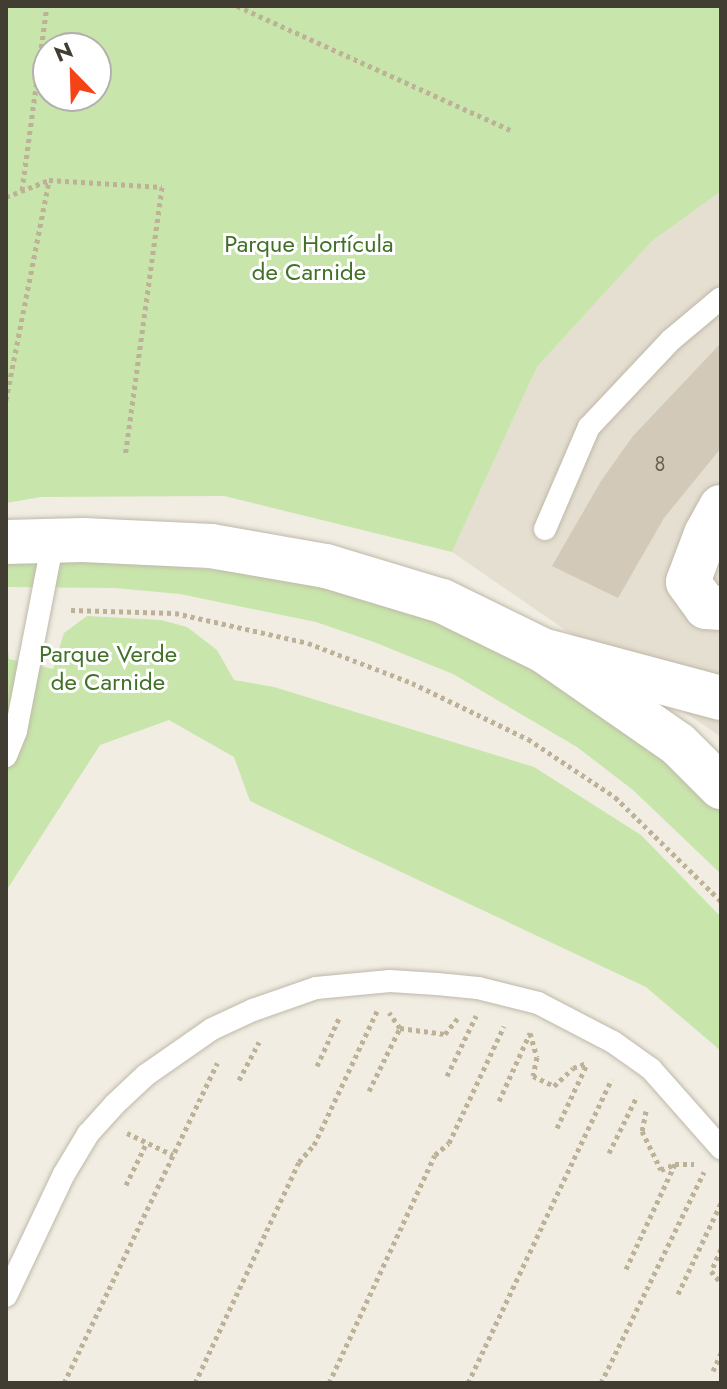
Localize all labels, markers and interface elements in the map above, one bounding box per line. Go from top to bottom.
north arrow [32,32,112,112]
text: N [49,34,78,70]
park label: Parque Hortícula de Carnide [224,230,394,286]
house number: 8 [655,452,665,476]
park label: Parque Verde de Carnide [39,640,177,696]

